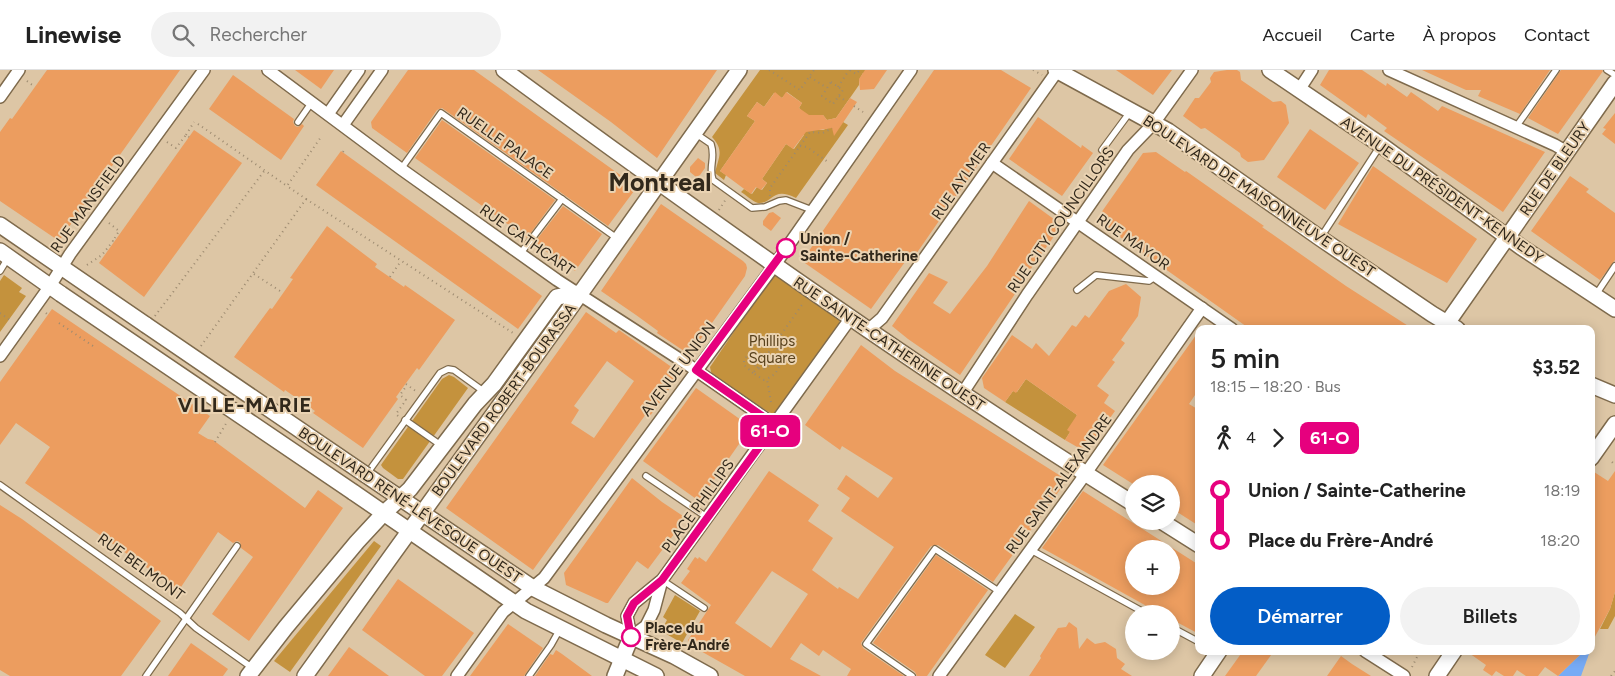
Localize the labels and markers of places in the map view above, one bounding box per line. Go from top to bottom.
place label: Union / Sainte-Catherine [800,230,919,265]
marker: Union / Sainte-Catherine [776,238,796,258]
place label: Place du Frère-André [645,619,730,654]
marker: Place du Frère-André [621,627,641,647]

